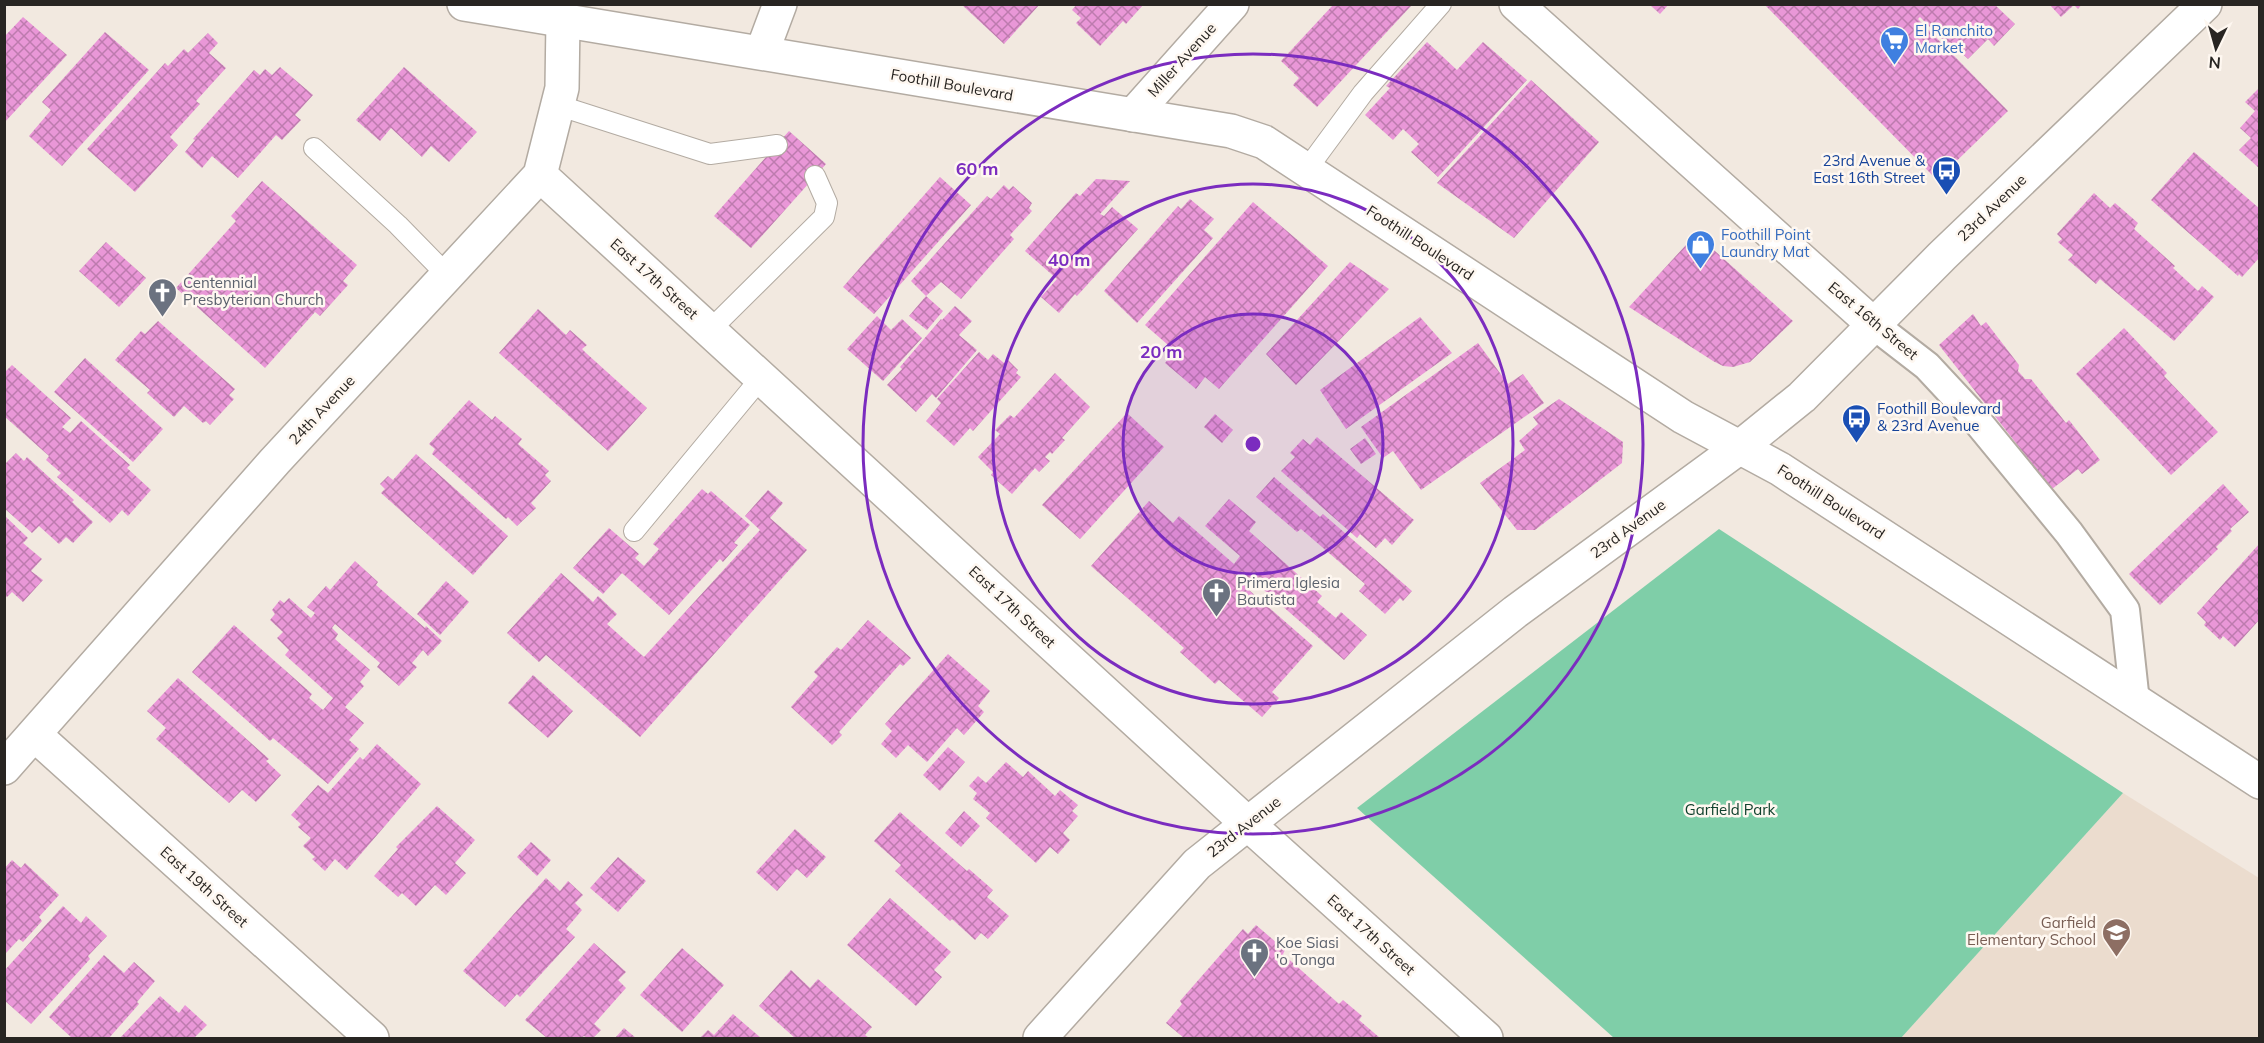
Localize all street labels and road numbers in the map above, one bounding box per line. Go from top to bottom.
street label: Miller Avenue [1143,19,1220,101]
street label: Foothill Boulevard [889,64,1015,105]
street label: 23rd Avenue [1953,170,2030,245]
street label: Foothill Boulevard [1363,201,1477,284]
street label: East 17th Street [606,234,702,323]
street label: East 16th Street [1824,277,1922,364]
street label: 24th Avenue [285,371,359,448]
street label: Foothill Boulevard [1774,460,1888,543]
street label: 23rd Avenue [1586,495,1669,562]
street label: East 17th Street [965,562,1060,652]
street label: 23rd Avenue [1203,792,1284,861]
street label: East 19th Street [156,842,252,931]
street label: East 17th Street [1323,890,1419,979]

